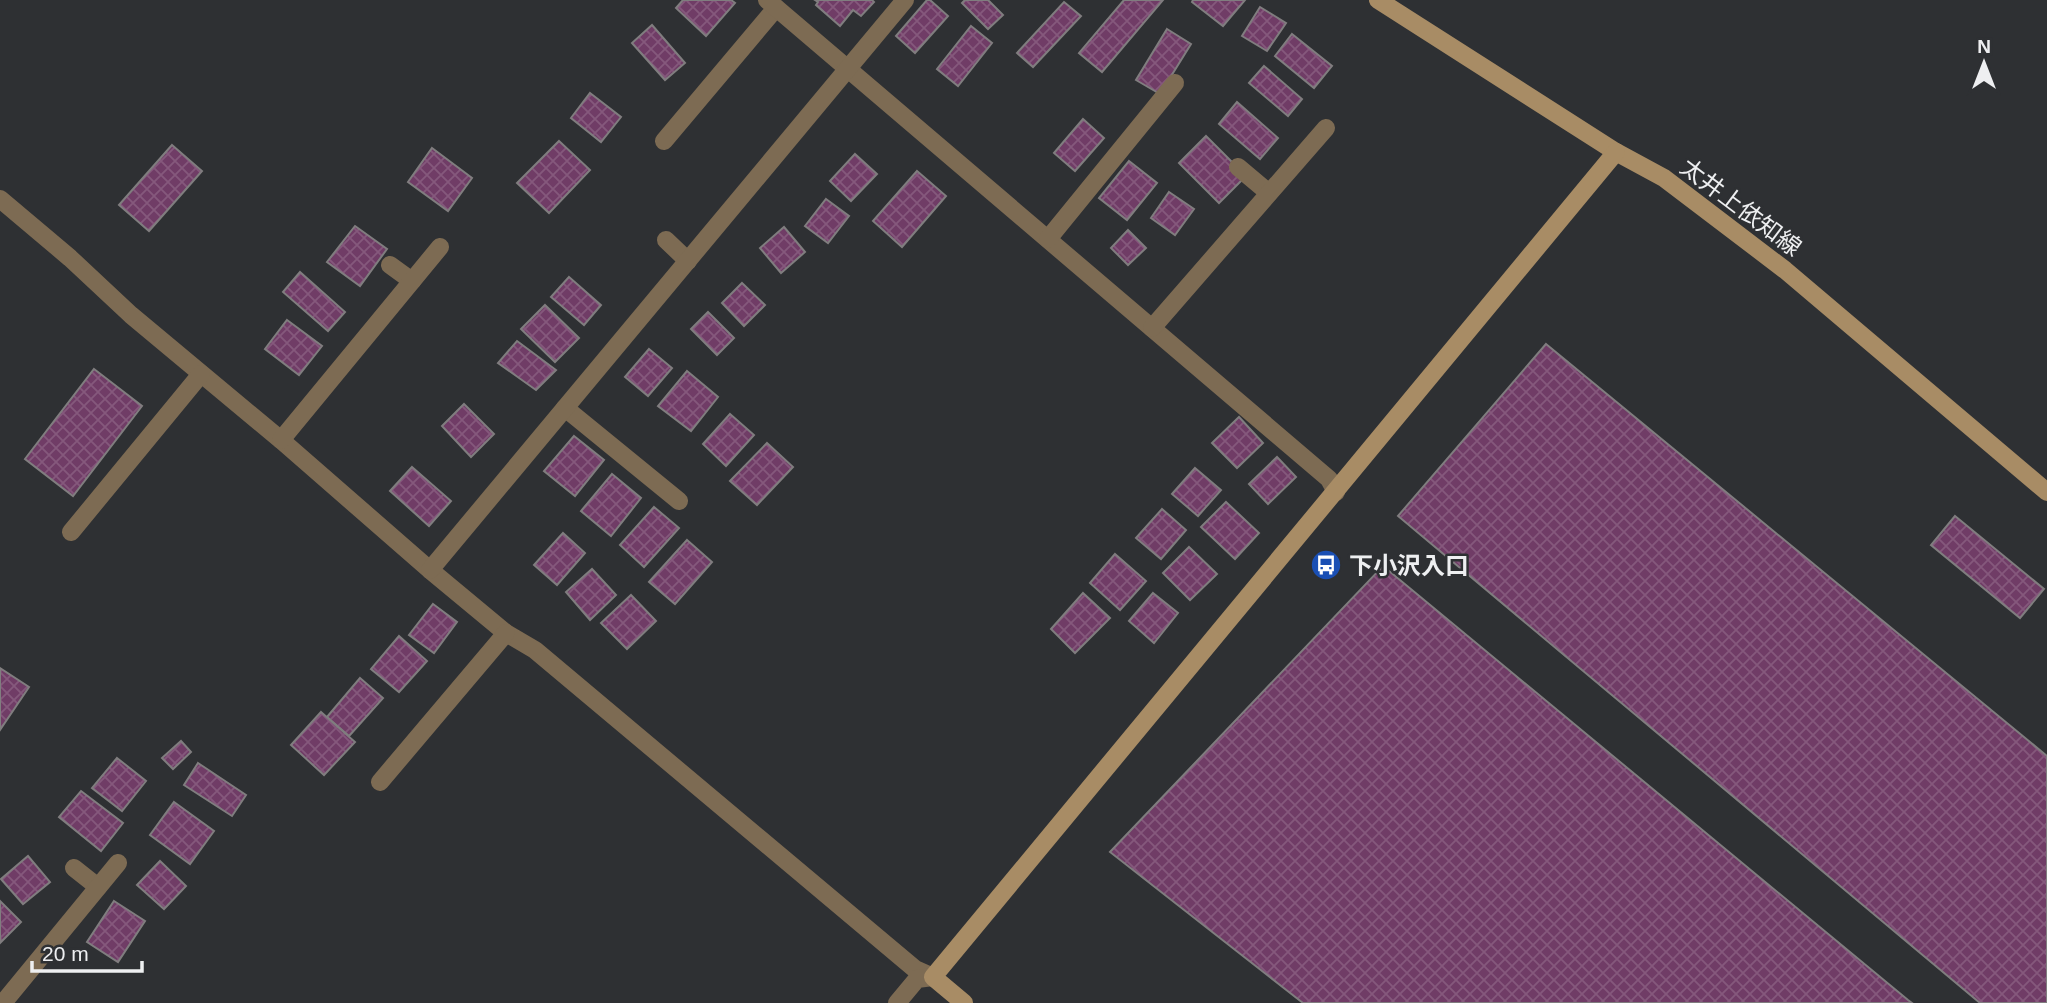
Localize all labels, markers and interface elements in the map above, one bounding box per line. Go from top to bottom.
north arrow [1949,28,2019,98]
text: N [1977,36,1991,57]
street label: 太井上依知線 [1675,153,1807,261]
bus stop icon: 下小沢入口 [1309,548,1343,582]
place label: 下小沢入口 [1349,552,1469,579]
scale bar [32,930,142,974]
text: 20 m [42,942,89,965]

